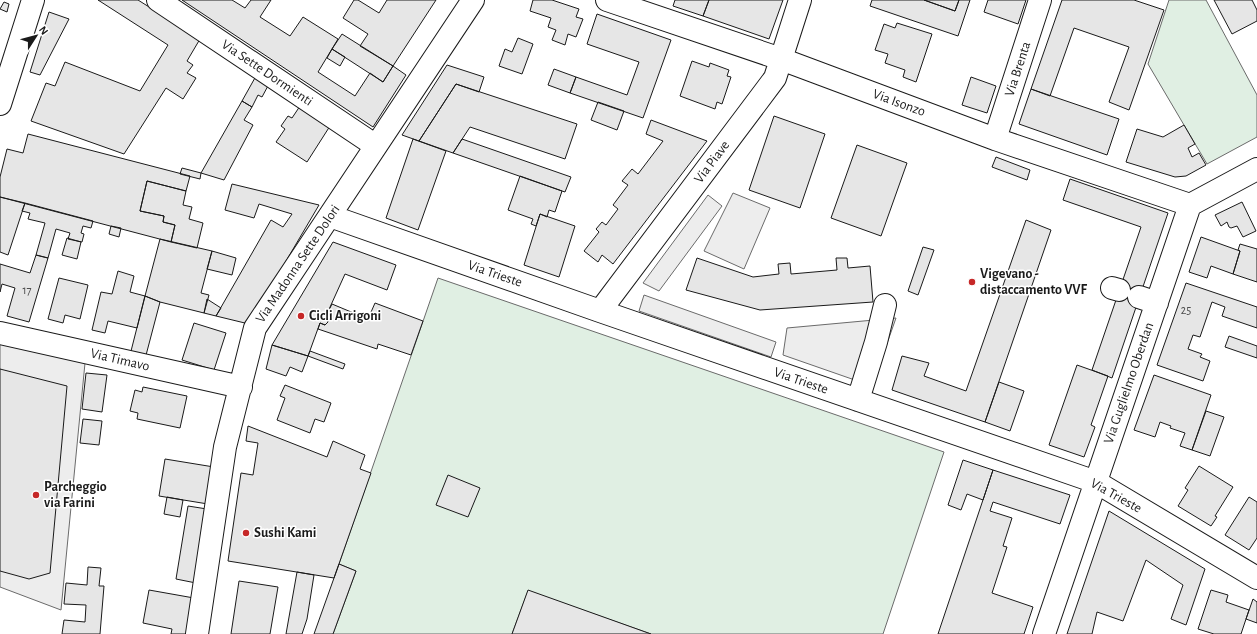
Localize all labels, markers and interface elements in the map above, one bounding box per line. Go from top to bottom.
north arrow [16,16,56,56]
text: N [37,24,50,37]
street label: Via Sette Dormienti [219,37,315,109]
street label: Via Brenta [1003,39,1034,98]
street label: Via Isonzo [871,87,927,119]
street label: Via Piave [692,138,732,186]
street label: Via Madonna Sette Dolori [253,203,343,325]
street label: Via Trieste [466,258,524,290]
place label: Vigevano - distaccamento VVF [980,267,1088,297]
marker: Vigevano - distaccamento VVF [967,277,977,287]
house number: 17 [22,284,32,296]
house number: 25 [1181,304,1191,316]
place label: Cicli Arrigoni [309,309,381,323]
marker: Cicli Arrigoni [296,311,306,321]
street label: Via Guglielmo Oberdan [1102,321,1156,445]
street label: Via Timavo [89,346,151,374]
street label: Via Trieste [772,365,830,397]
street label: Via Trieste [1088,476,1144,516]
place label: Parcheggio via Farini [44,480,107,510]
marker: Parcheggio via Farini [31,490,41,500]
place label: Sushi Kami [254,526,317,540]
marker: Sushi Kami [241,528,251,538]

